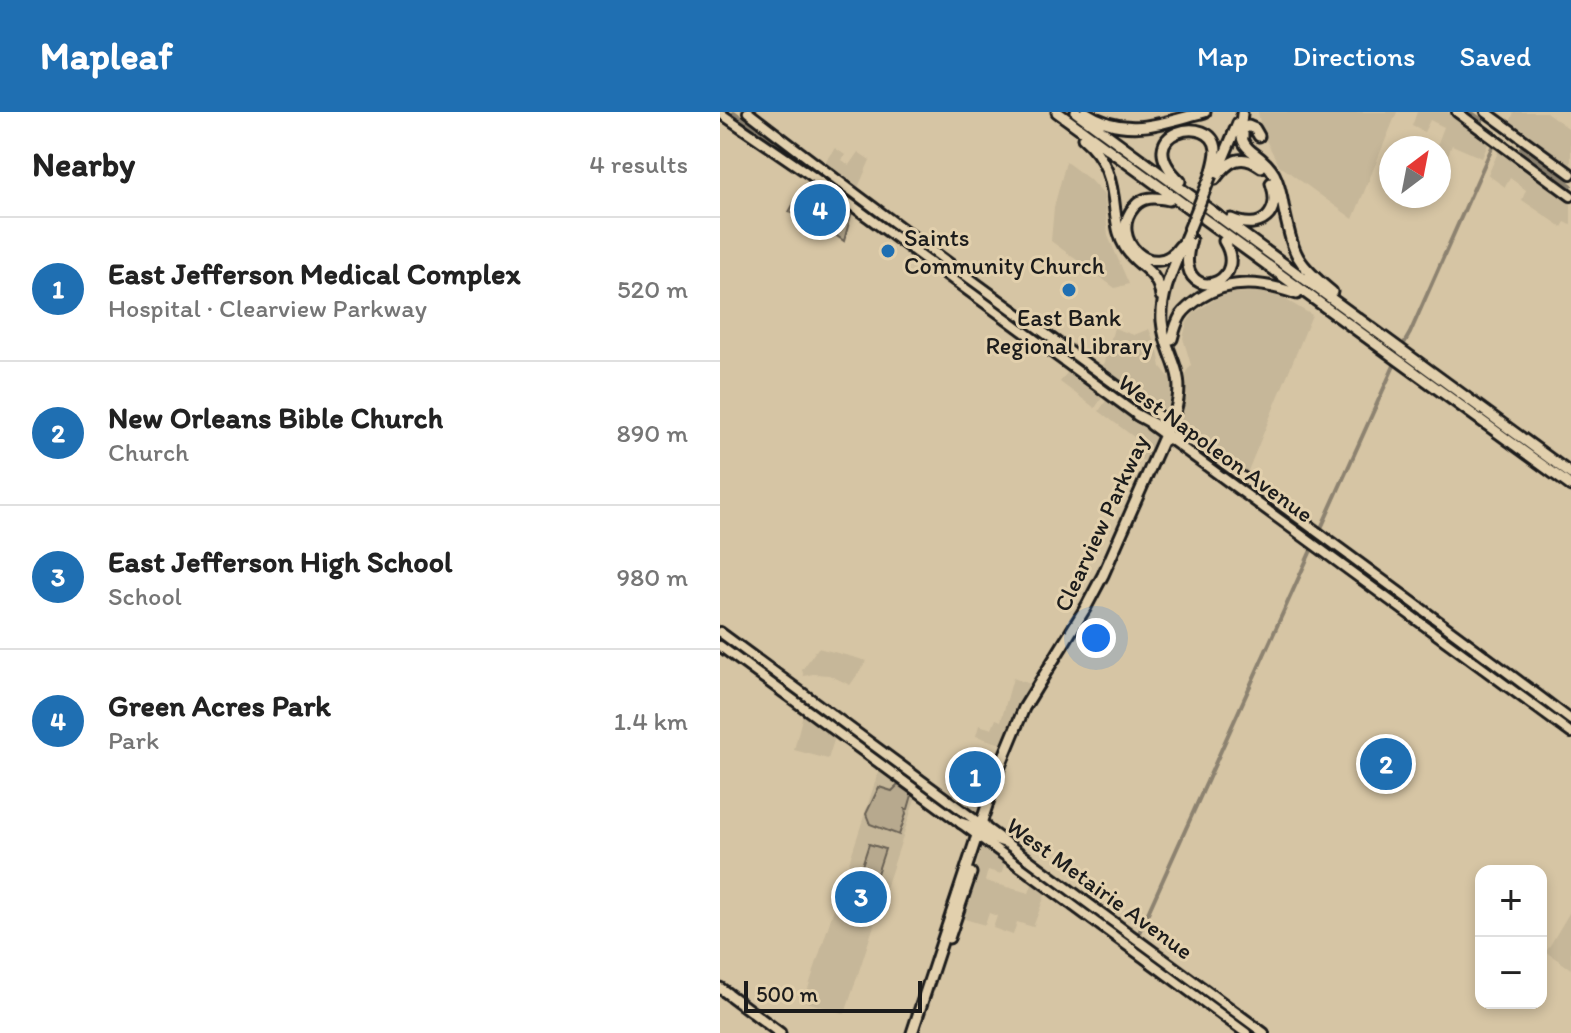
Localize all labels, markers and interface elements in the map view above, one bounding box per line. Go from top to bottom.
text: Mapleaf [40,33,173,79]
text: Map [1197,39,1248,73]
text: Directions [1292,39,1416,73]
text: Saved [1460,39,1531,73]
north arrow [1379,136,1451,208]
text: Nearby [32,144,135,185]
text: 4 results [589,148,688,180]
pin: 4 [794,180,846,240]
place label: Saints Community Church [904,223,1105,280]
marker: Saints Community Church [879,242,897,260]
text: East Jefferson Medical Complex [108,255,520,292]
text: 1 [52,273,64,305]
text: 520 m [617,273,688,305]
marker: East Bank Regional Library [1060,281,1078,299]
text: Hospital · Clearview Parkway [108,292,427,324]
place label: East Bank Regional Library [986,303,1152,360]
street label: West Napoleon Avenue [1113,367,1319,529]
text: New Orleans Bible Church [108,399,443,436]
text: 2 [51,417,65,449]
text: 890 m [616,417,688,449]
street label: Clearview Parkway [1047,430,1155,616]
text: Church [108,436,189,468]
text: East Jefferson High School [108,543,452,580]
text: 3 [51,561,65,593]
text: 980 m [616,561,688,593]
text: School [108,580,182,612]
your location [1076,618,1116,658]
text: Green Acres Park [108,687,331,724]
text: 4 [50,705,66,737]
text: 1.4 km [614,705,688,737]
text: Park [108,724,159,756]
pin: 2 [1360,734,1412,794]
pin: 1 [949,747,1001,807]
street label: West Metairie Avenue [1001,811,1199,965]
map controls [1475,865,1547,1009]
button: + [1475,865,1547,937]
pin: 3 [835,867,887,927]
button: − [1475,937,1547,1009]
scale bar [744,977,922,1013]
text: 500 m [756,981,818,1008]

